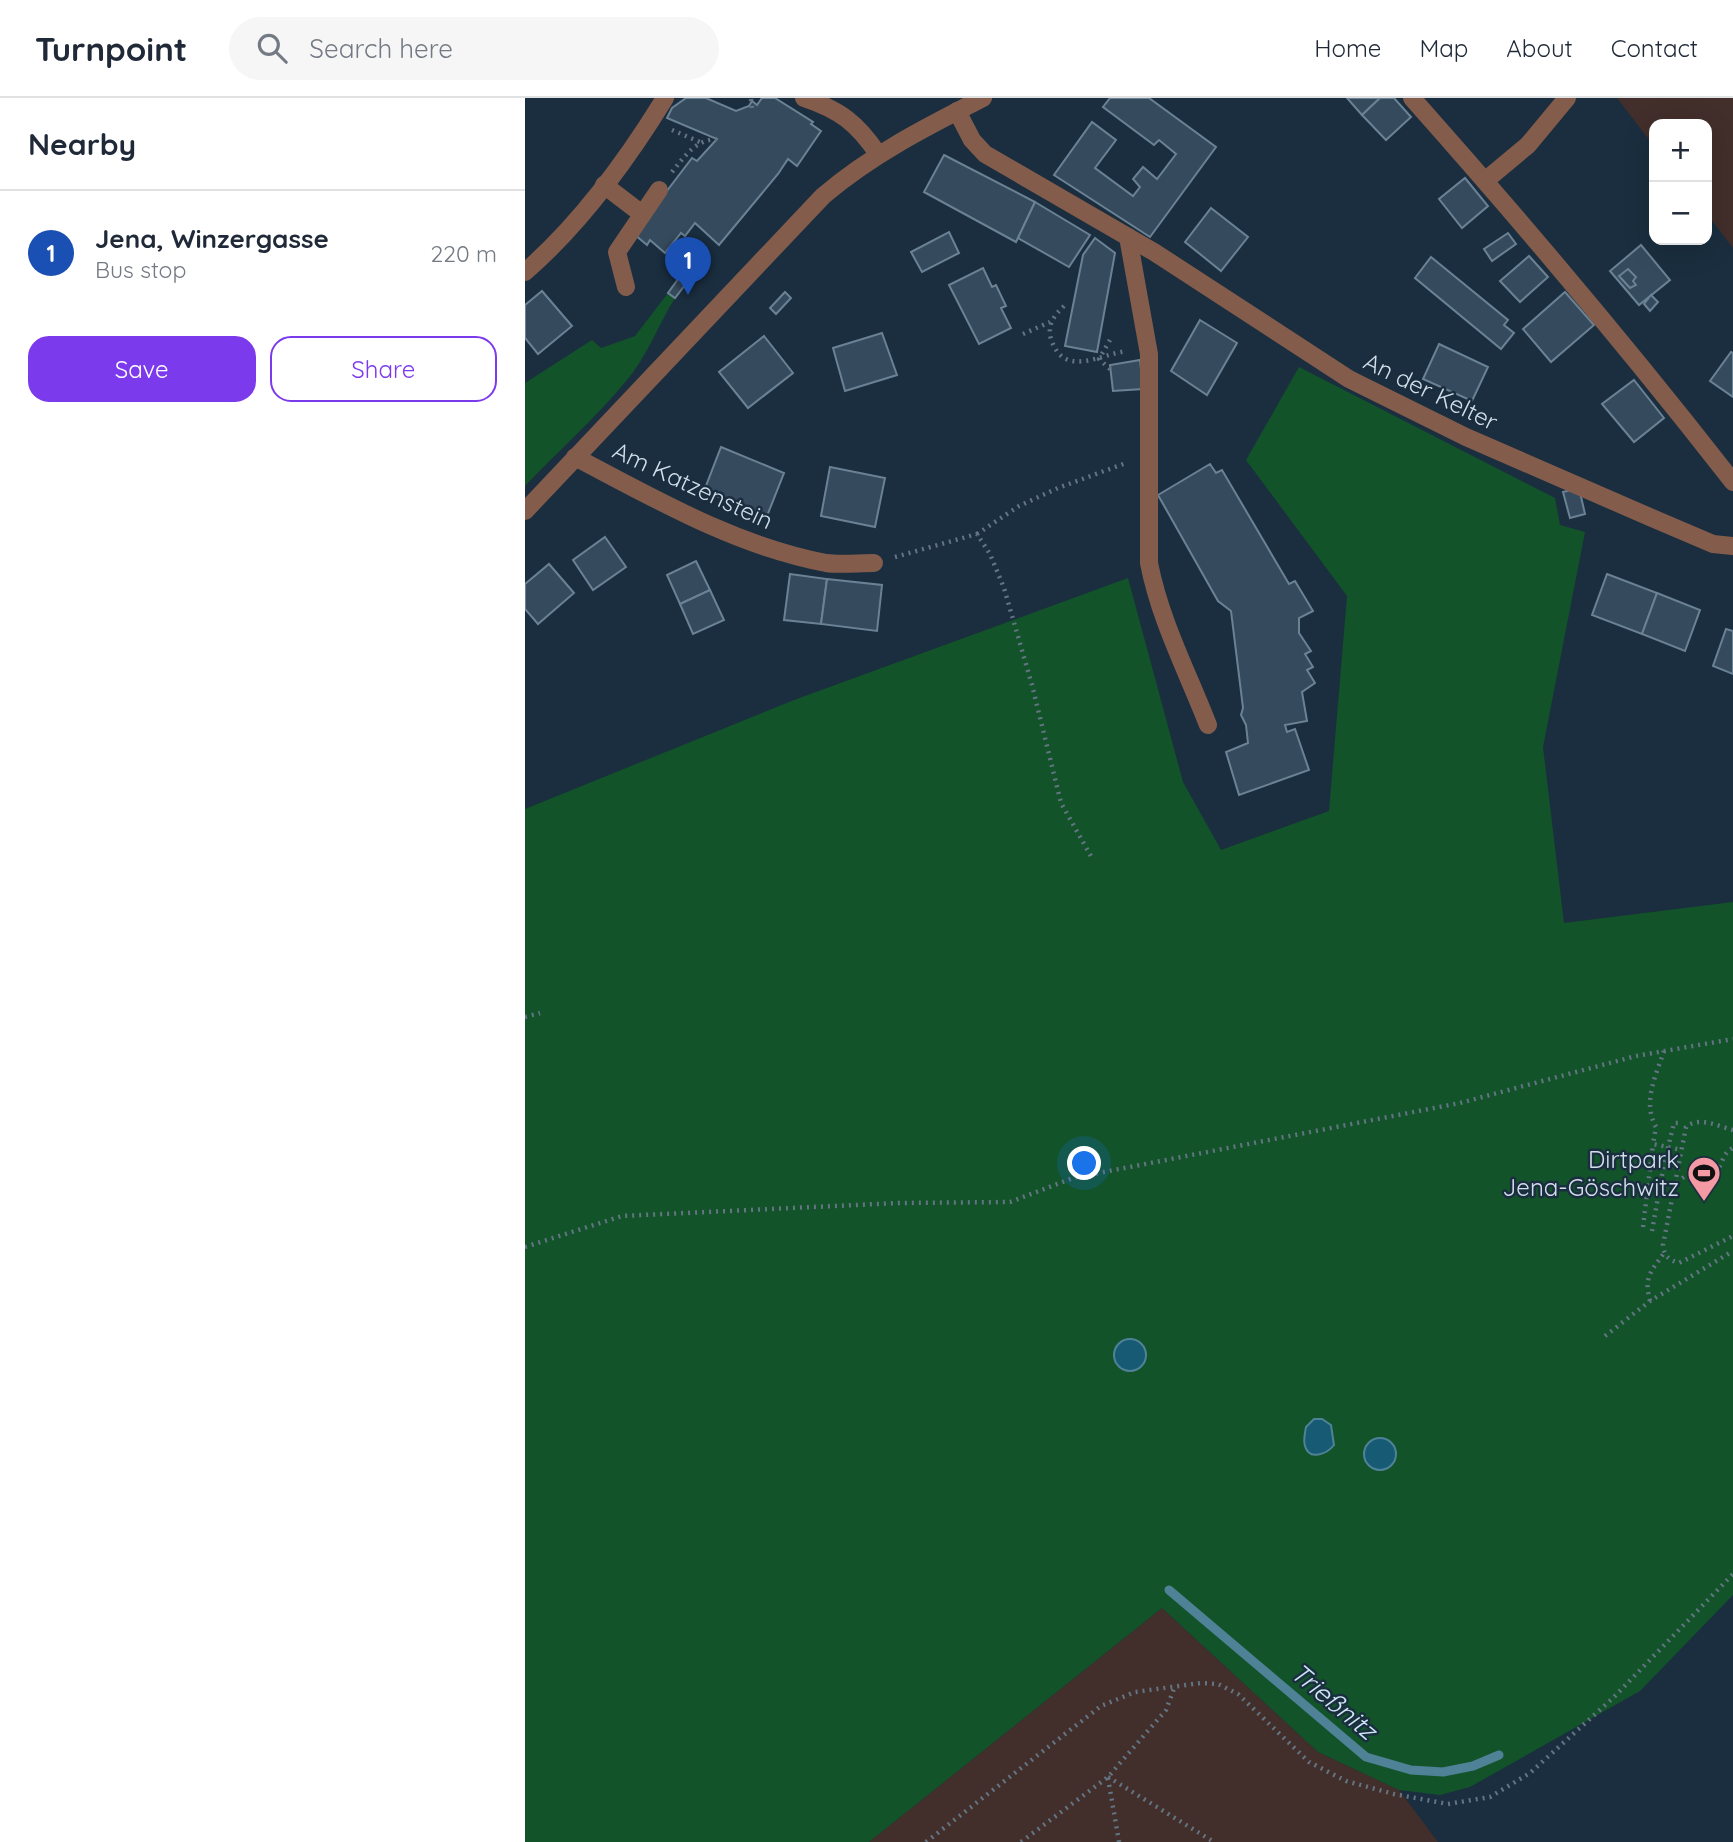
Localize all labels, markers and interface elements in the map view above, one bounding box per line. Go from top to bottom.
search box [229,17,719,80]
text: Turnpoint [35,28,187,69]
icon: search [253,29,291,67]
text: Search here [309,32,453,65]
text: Home [1314,33,1381,63]
text: Map [1419,33,1468,63]
text: About [1506,33,1573,63]
text: Contact [1611,33,1698,63]
map controls [1649,119,1712,245]
button: + [1649,119,1712,182]
text: Nearby [28,125,136,163]
button: − [1649,182,1712,245]
text: Jena, Winzergasse [95,222,329,255]
pin: 1 [665,237,711,295]
text: 1 [47,239,55,268]
text: 220 m [431,239,497,268]
text: Bus stop [95,255,186,284]
button: Save [28,336,256,402]
button: Share [270,336,497,402]
street label: An der Kelter [1359,346,1503,436]
street label: Am Katzenstein [608,435,778,535]
place label: Dirtpark Jena-Göschwitz [1503,1144,1679,1202]
your location [1067,1146,1101,1180]
sports icon: Dirtpark Jena-Göschwitz [1685,1154,1723,1203]
water label: Trießnitz [1284,1656,1386,1748]

